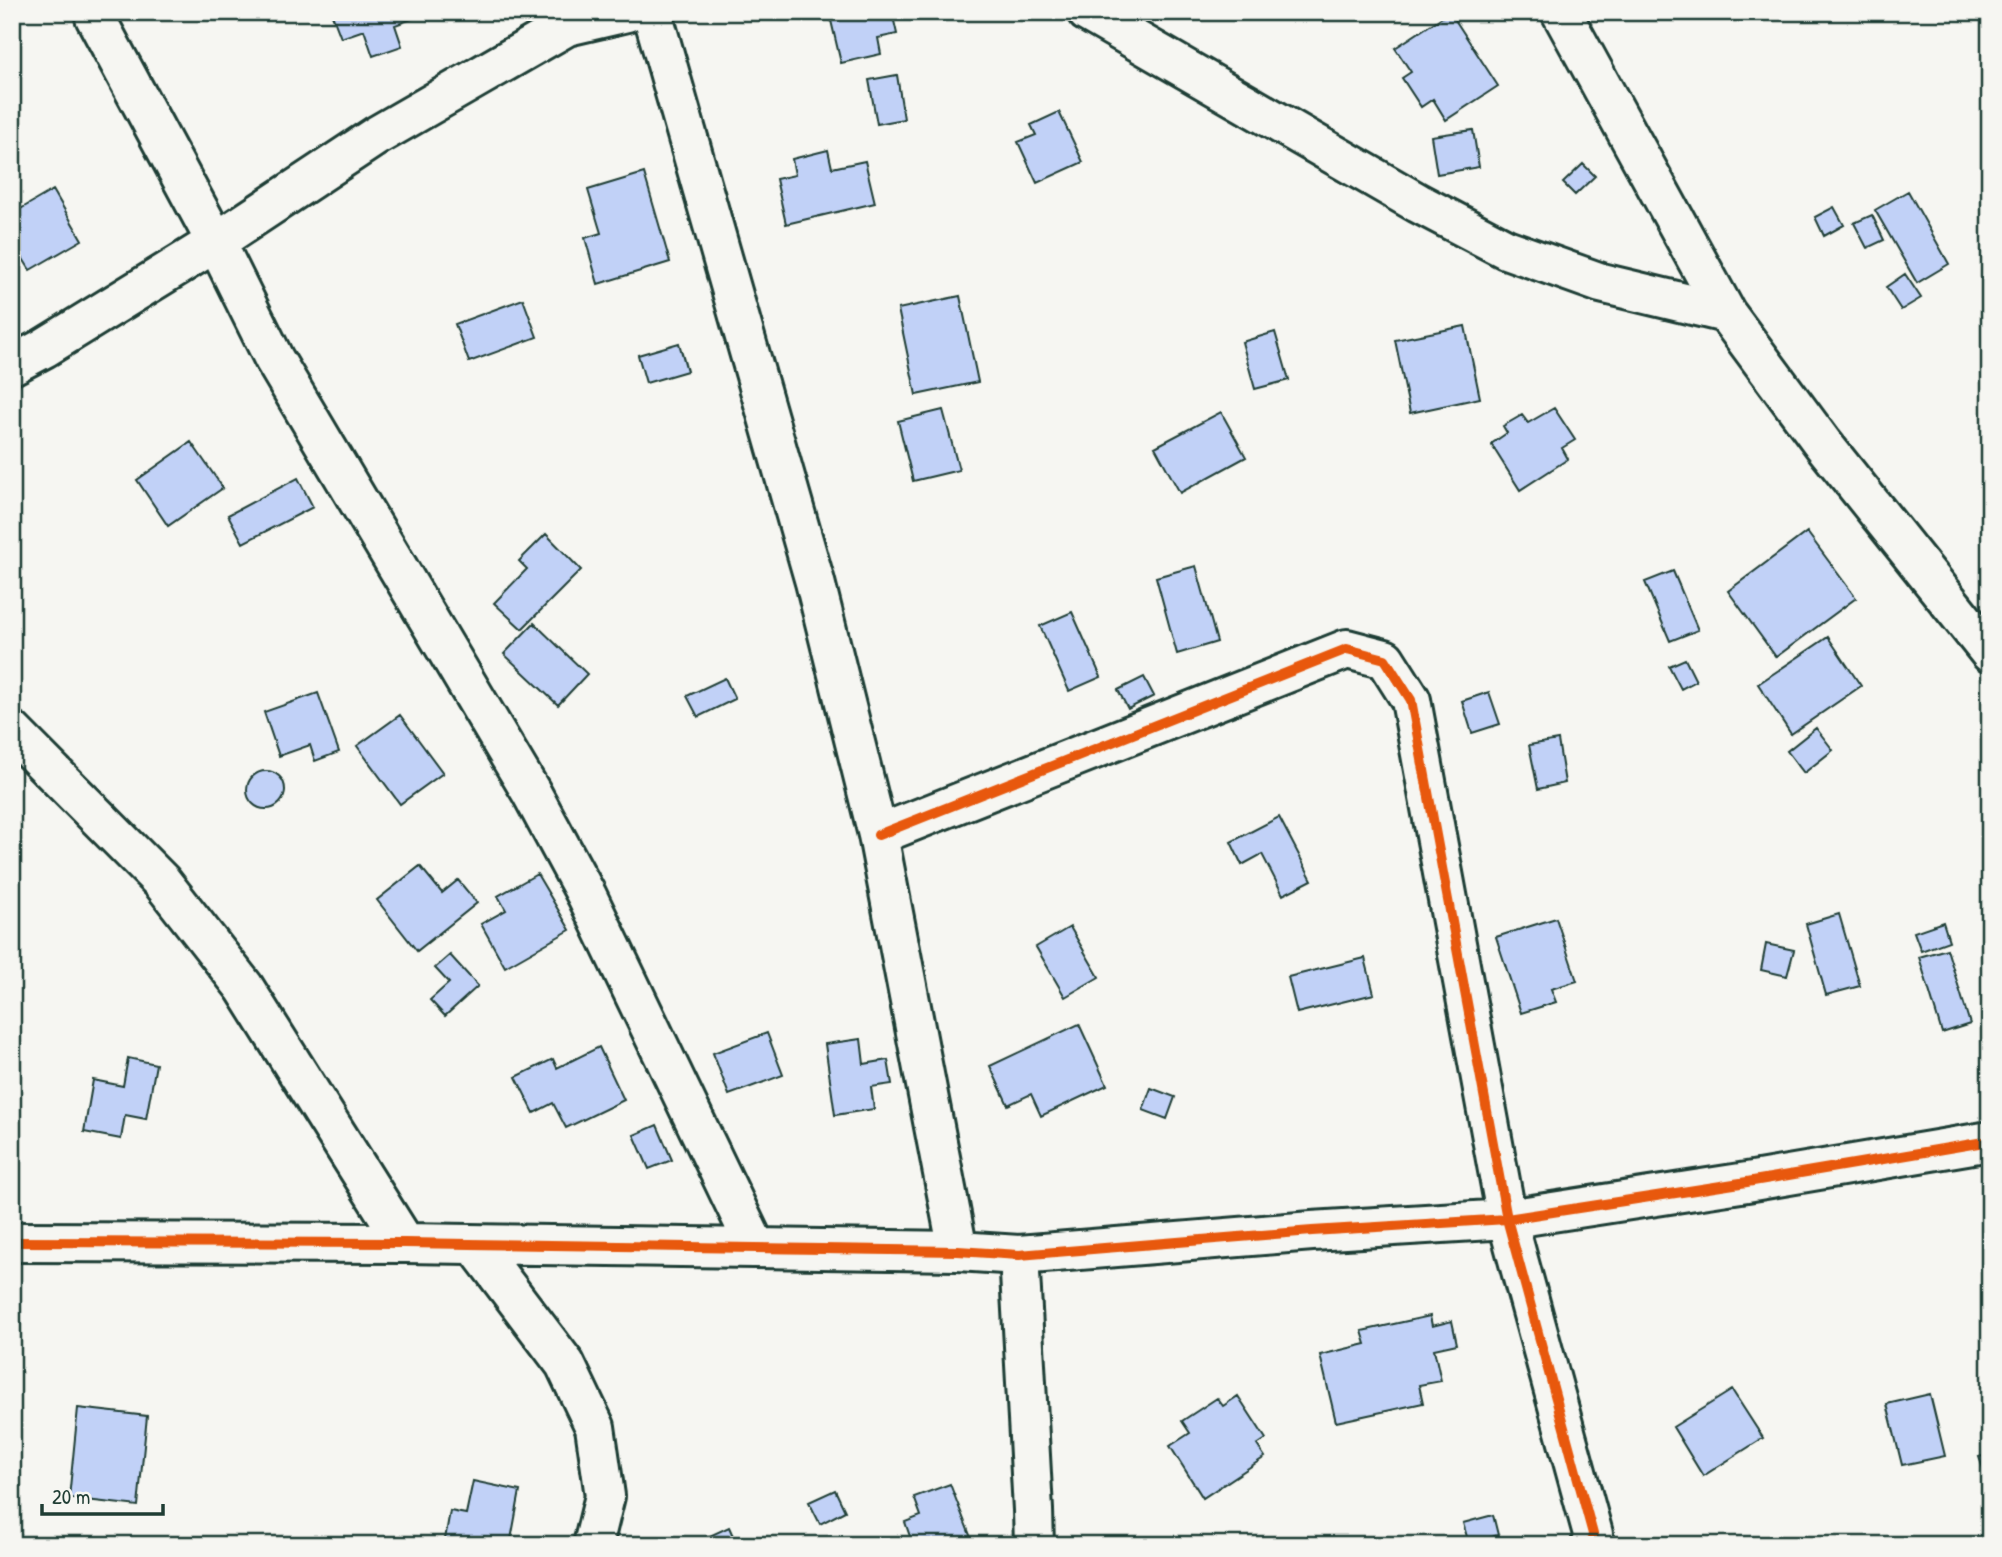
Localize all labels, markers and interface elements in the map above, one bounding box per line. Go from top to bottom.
scale bar [42,1473,163,1517]
text: 20 m [52,1482,90,1511]

